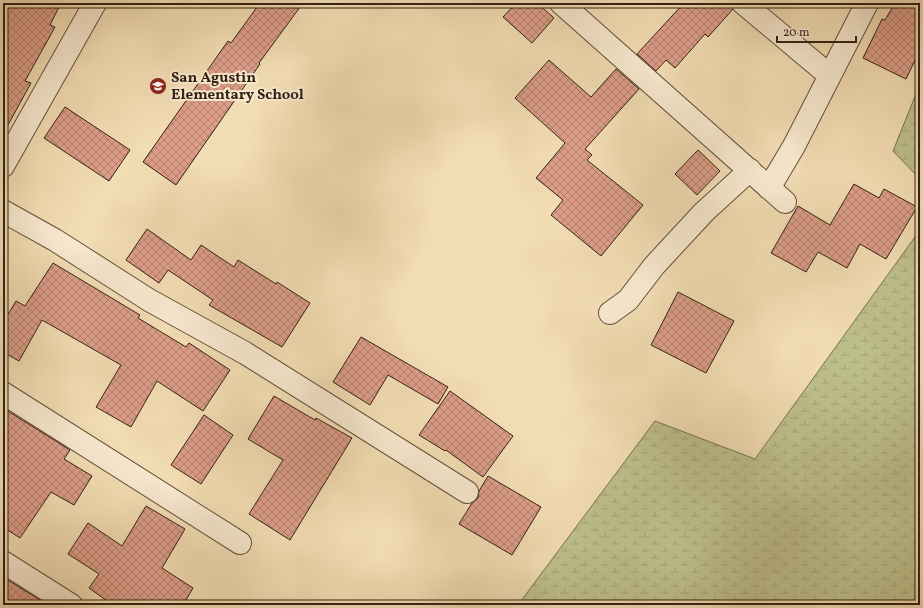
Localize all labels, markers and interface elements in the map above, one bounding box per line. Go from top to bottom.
scale bar [777,18,856,44]
text: 20 m [783,25,810,41]
place label: San Agustin Elementary School [171,68,304,106]
school or university icon: San Agustin Elementary School [148,76,168,96]

